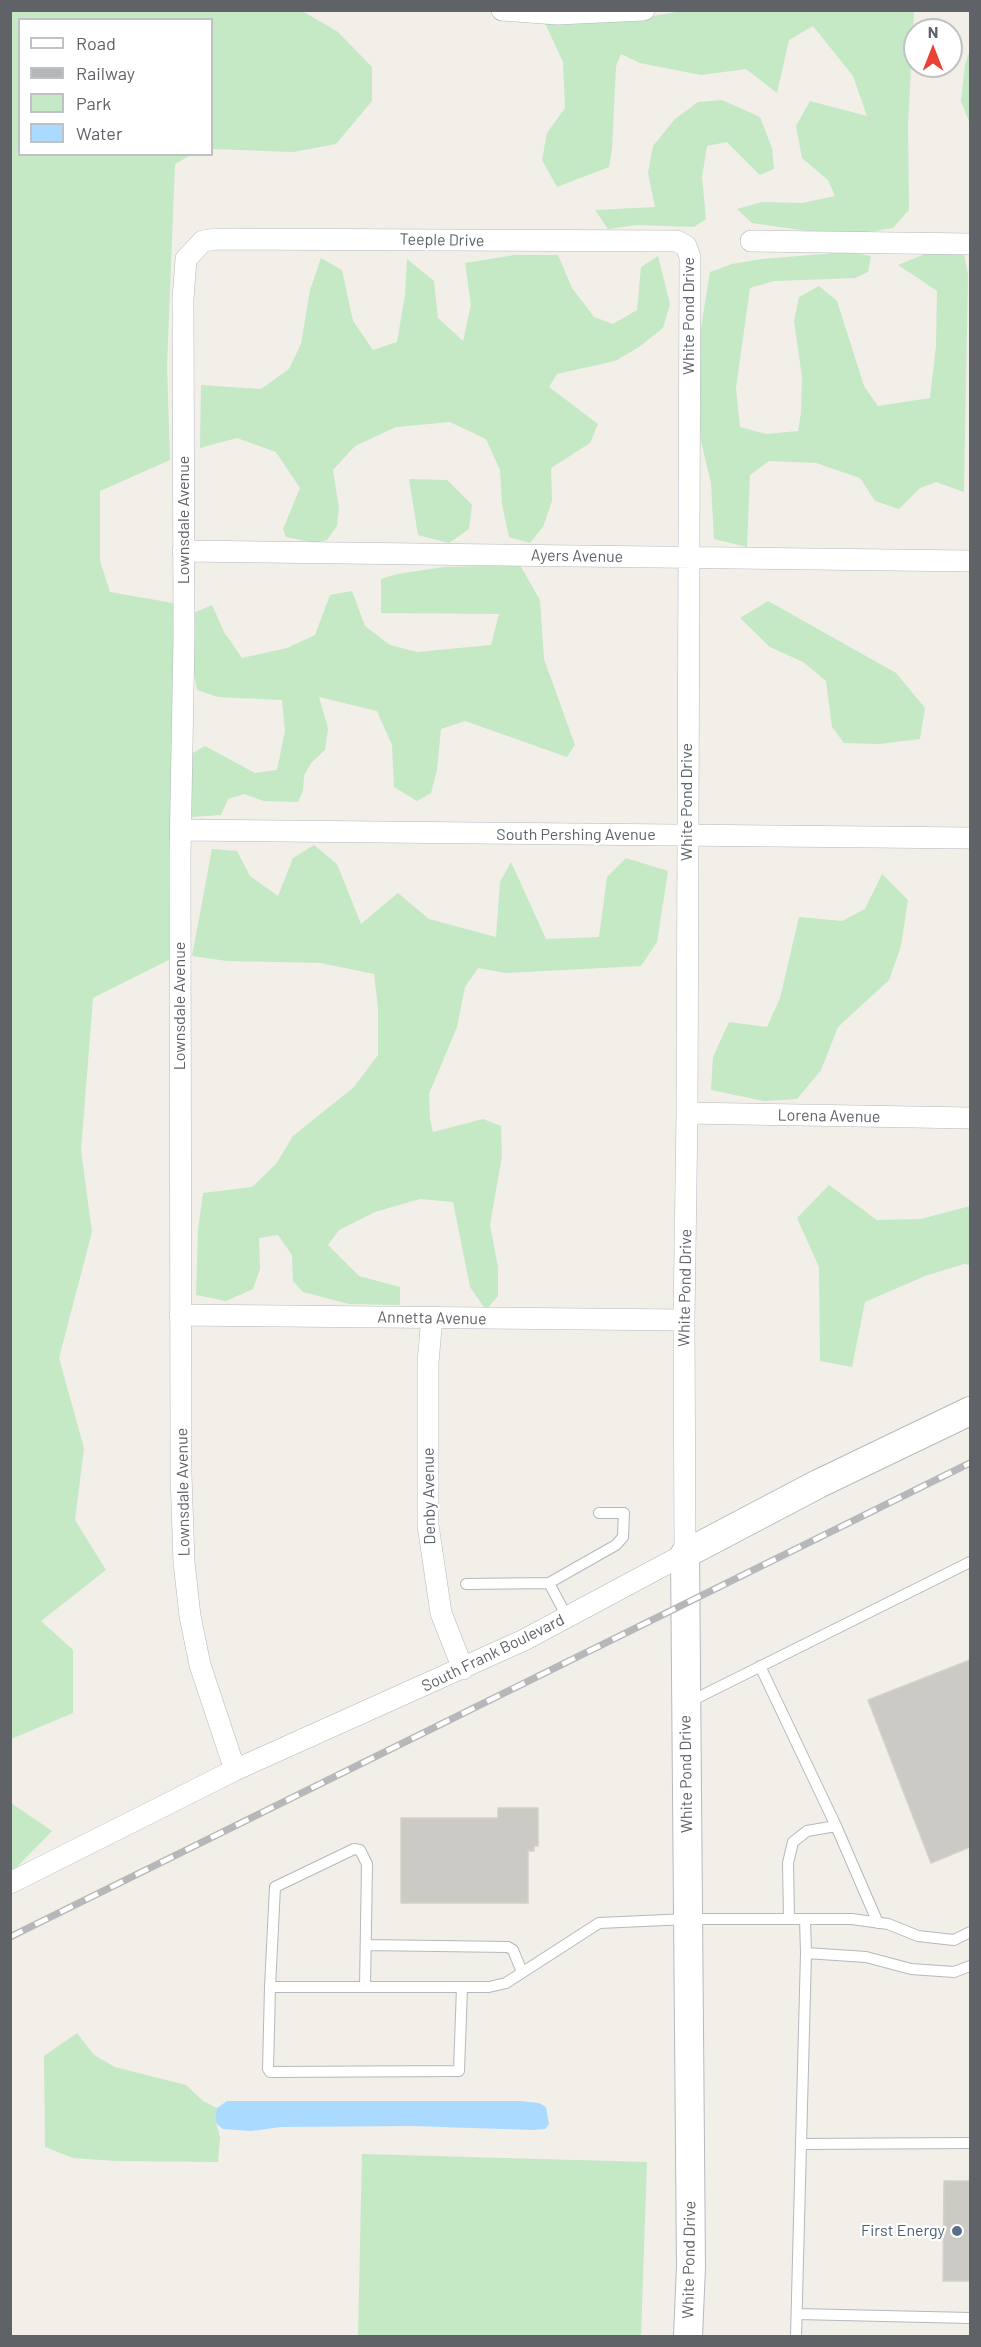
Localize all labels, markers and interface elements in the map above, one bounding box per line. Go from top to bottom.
legend [18,18,213,156]
north arrow [903,18,963,78]
text: N [928,22,938,41]
text: Road [76,32,116,54]
text: Railway [76,62,135,84]
text: Park [76,92,111,114]
text: Water [76,122,123,144]
street label: Teeple Drive [399,230,485,250]
street label: White Pond Drive [679,257,699,375]
street label: Lownsdale Avenue [174,456,194,584]
street label: Ayers Avenue [531,546,623,566]
street label: White Pond Drive [677,743,697,861]
street label: South Pershing Avenue [496,825,656,845]
street label: Lownsdale Avenue [170,942,190,1070]
street label: Lorena Avenue [777,1106,881,1126]
street label: White Pond Drive [674,1229,696,1347]
street label: Annetta Avenue [377,1307,487,1329]
street label: Lownsdale Avenue [172,1428,194,1556]
street label: Denby Avenue [419,1447,439,1545]
street label: South Frank Boulevard [419,1610,567,1696]
street label: White Pond Drive [675,1715,697,1833]
street label: White Pond Drive [678,2201,700,2319]
place label: First Energy [861,2221,945,2241]
marker: First Energy [950,2224,964,2238]

